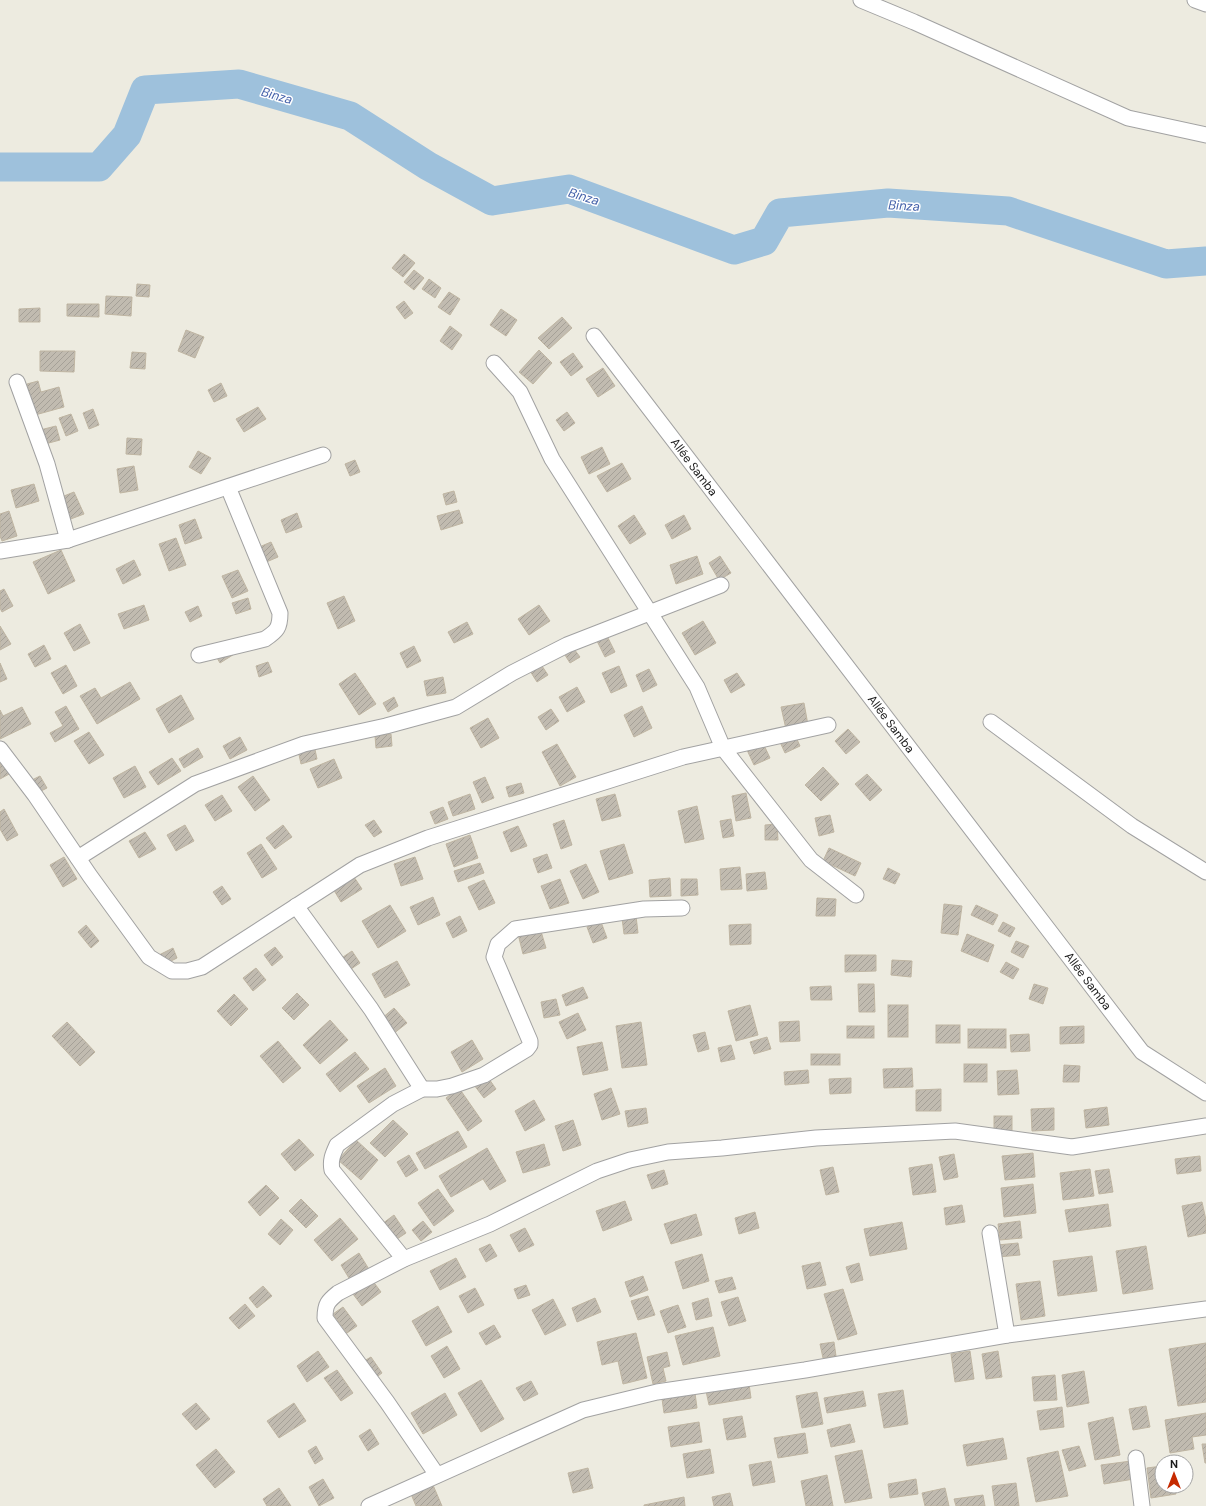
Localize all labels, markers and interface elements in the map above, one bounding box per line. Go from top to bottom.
water label: Binza [259,83,294,108]
water label: Binza [566,184,601,209]
water label: Binza [888,196,920,215]
street label: Allée Samba [667,435,721,499]
street label: Allée Samba [864,692,918,756]
street label: Allée Samba [1061,949,1115,1013]
north arrow [1154,1454,1194,1494]
text: N [1170,1457,1178,1471]

